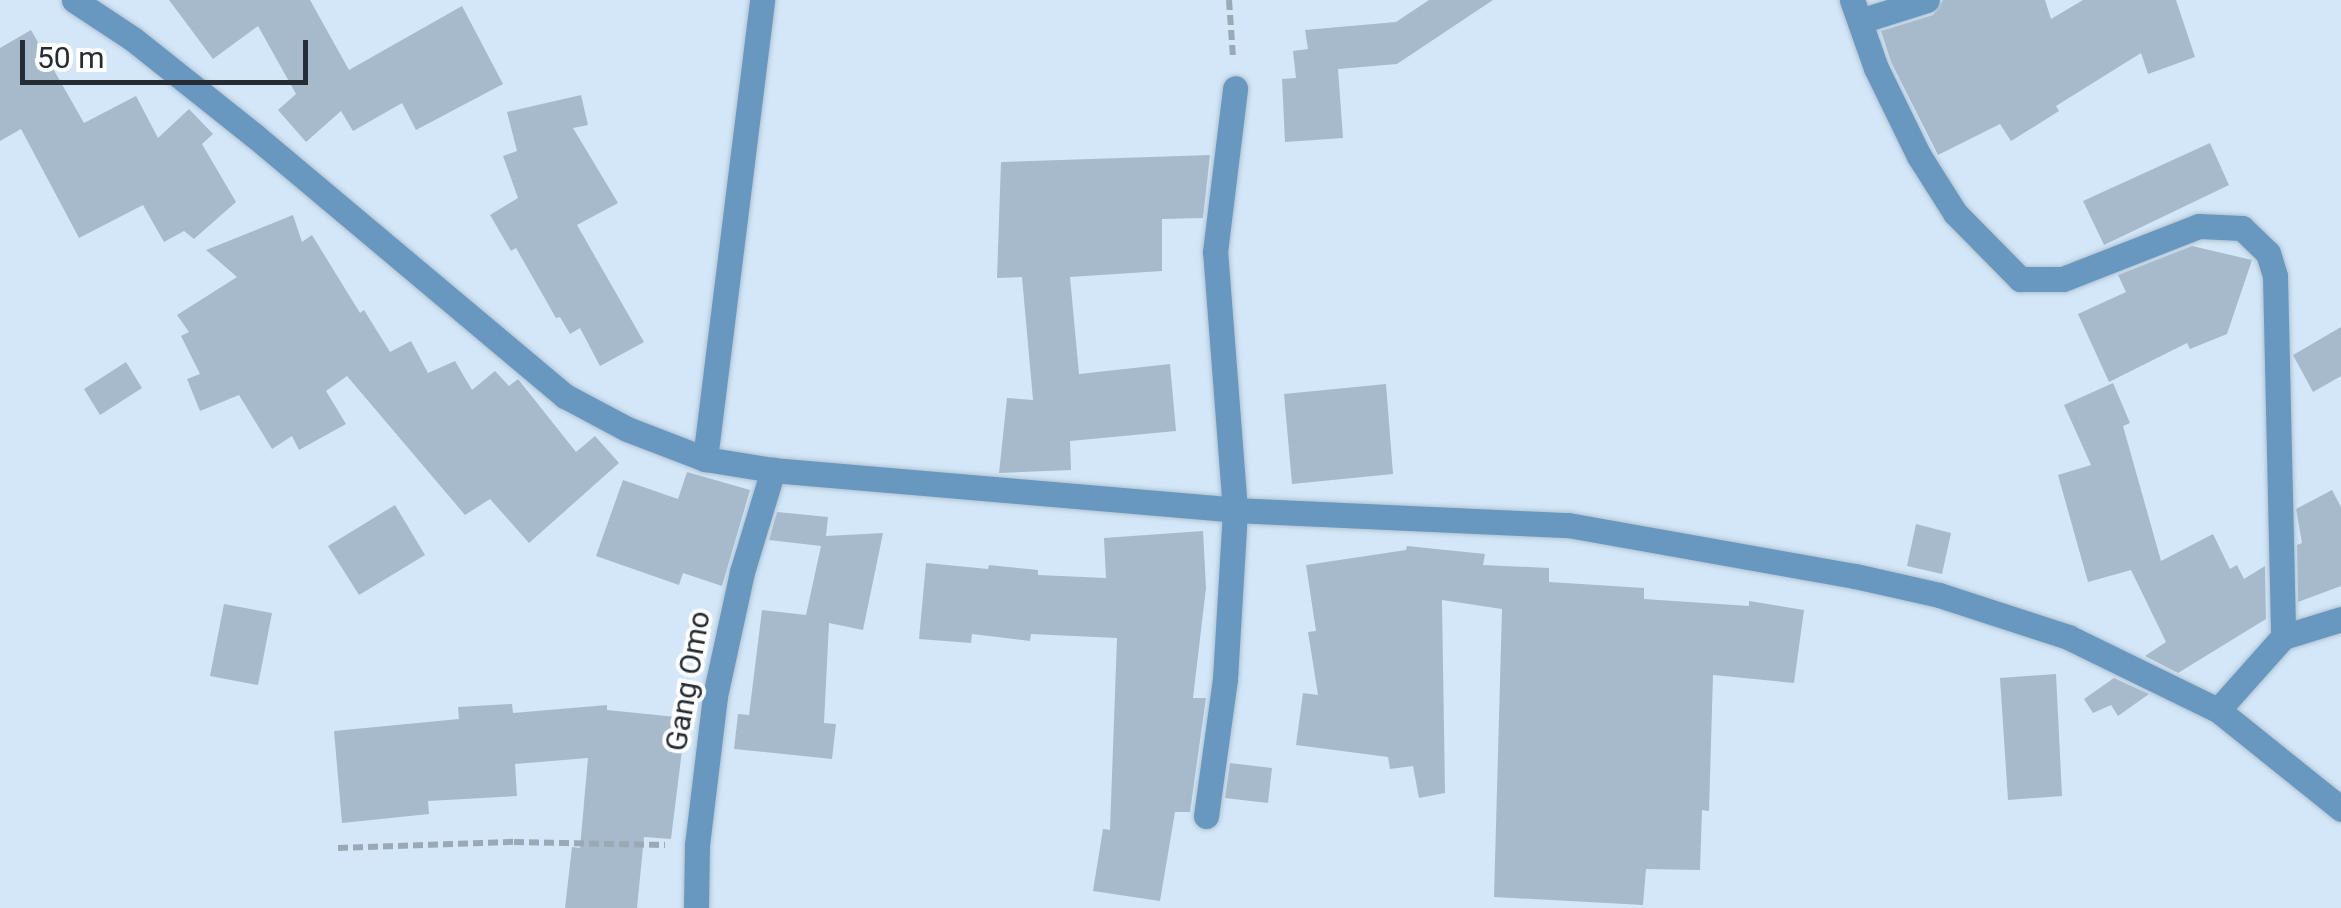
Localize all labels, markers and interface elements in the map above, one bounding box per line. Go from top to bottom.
scale bar [25,20,312,82]
text: 50 m [37,40,104,75]
street label: Gang Omo [658,608,718,754]

